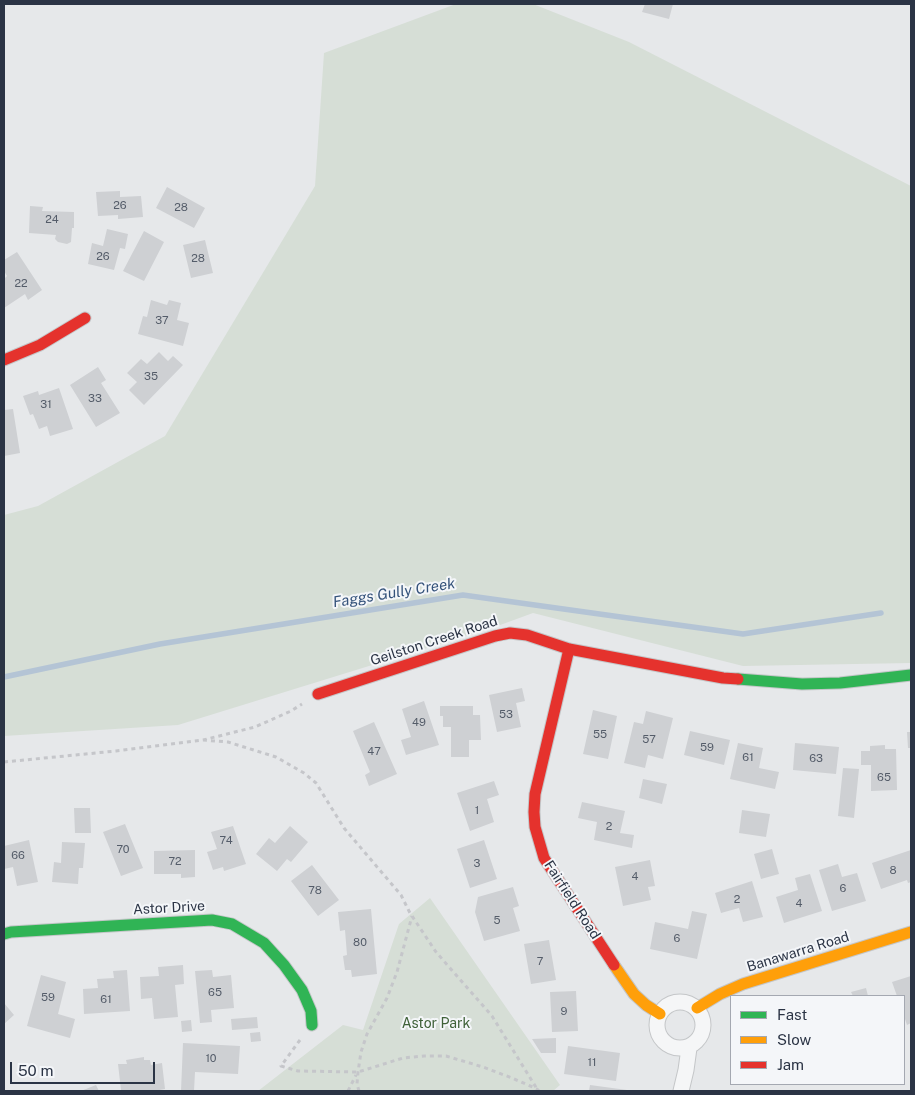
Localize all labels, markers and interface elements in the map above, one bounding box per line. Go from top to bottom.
house number: 26 [113,199,127,213]
house number: 28 [174,201,188,215]
house number: 24 [45,213,59,227]
house number: 26 [96,250,110,264]
house number: 28 [191,252,205,266]
house number: 22 [14,277,28,291]
house number: 37 [155,314,169,328]
house number: 35 [144,370,158,384]
house number: 33 [88,392,102,406]
house number: 31 [40,398,52,412]
water label: Faggs Gully Creek [332,574,456,612]
street label: Geilston Creek Road [368,613,500,669]
house number: 53 [499,708,513,722]
house number: 49 [412,716,426,730]
house number: 55 [593,728,607,742]
house number: 57 [642,733,656,747]
house number: 59 [700,741,714,755]
house number: 47 [367,745,381,759]
house number: 61 [742,751,754,765]
house number: 63 [809,752,823,766]
house number: 65 [877,771,891,785]
house number: 1 [475,804,479,818]
house number: 2 [606,820,612,834]
house number: 74 [219,834,233,848]
house number: 70 [116,843,130,857]
house number: 66 [11,849,25,863]
house number: 72 [168,855,182,869]
house number: 3 [474,857,480,871]
street label: Fairfield Road [540,857,604,943]
house number: 8 [889,864,897,878]
house number: 4 [632,870,638,884]
house number: 6 [840,882,846,896]
house number: 78 [308,884,322,898]
house number: 2 [734,893,740,907]
house number: 4 [796,897,802,911]
street label: Astor Drive [133,898,205,918]
house number: 5 [493,914,501,928]
street label: Banawarra Road [745,928,851,976]
house number: 6 [674,932,680,946]
house number: 80 [353,936,367,950]
house number: 7 [537,955,543,969]
house number: 65 [208,986,222,1000]
house number: 59 [41,991,55,1005]
house number: 61 [100,993,112,1007]
legend [730,995,905,1085]
house number: 9 [561,1005,567,1019]
text: Fast [777,1006,807,1023]
park label: Astor Park [402,1016,470,1032]
text: Slow [777,1031,811,1048]
scale bar [12,1052,158,1084]
house number: 10 [205,1052,217,1066]
house number: 11 [588,1056,596,1070]
text: Jam [777,1056,804,1073]
text: 50 m [18,1062,53,1079]

